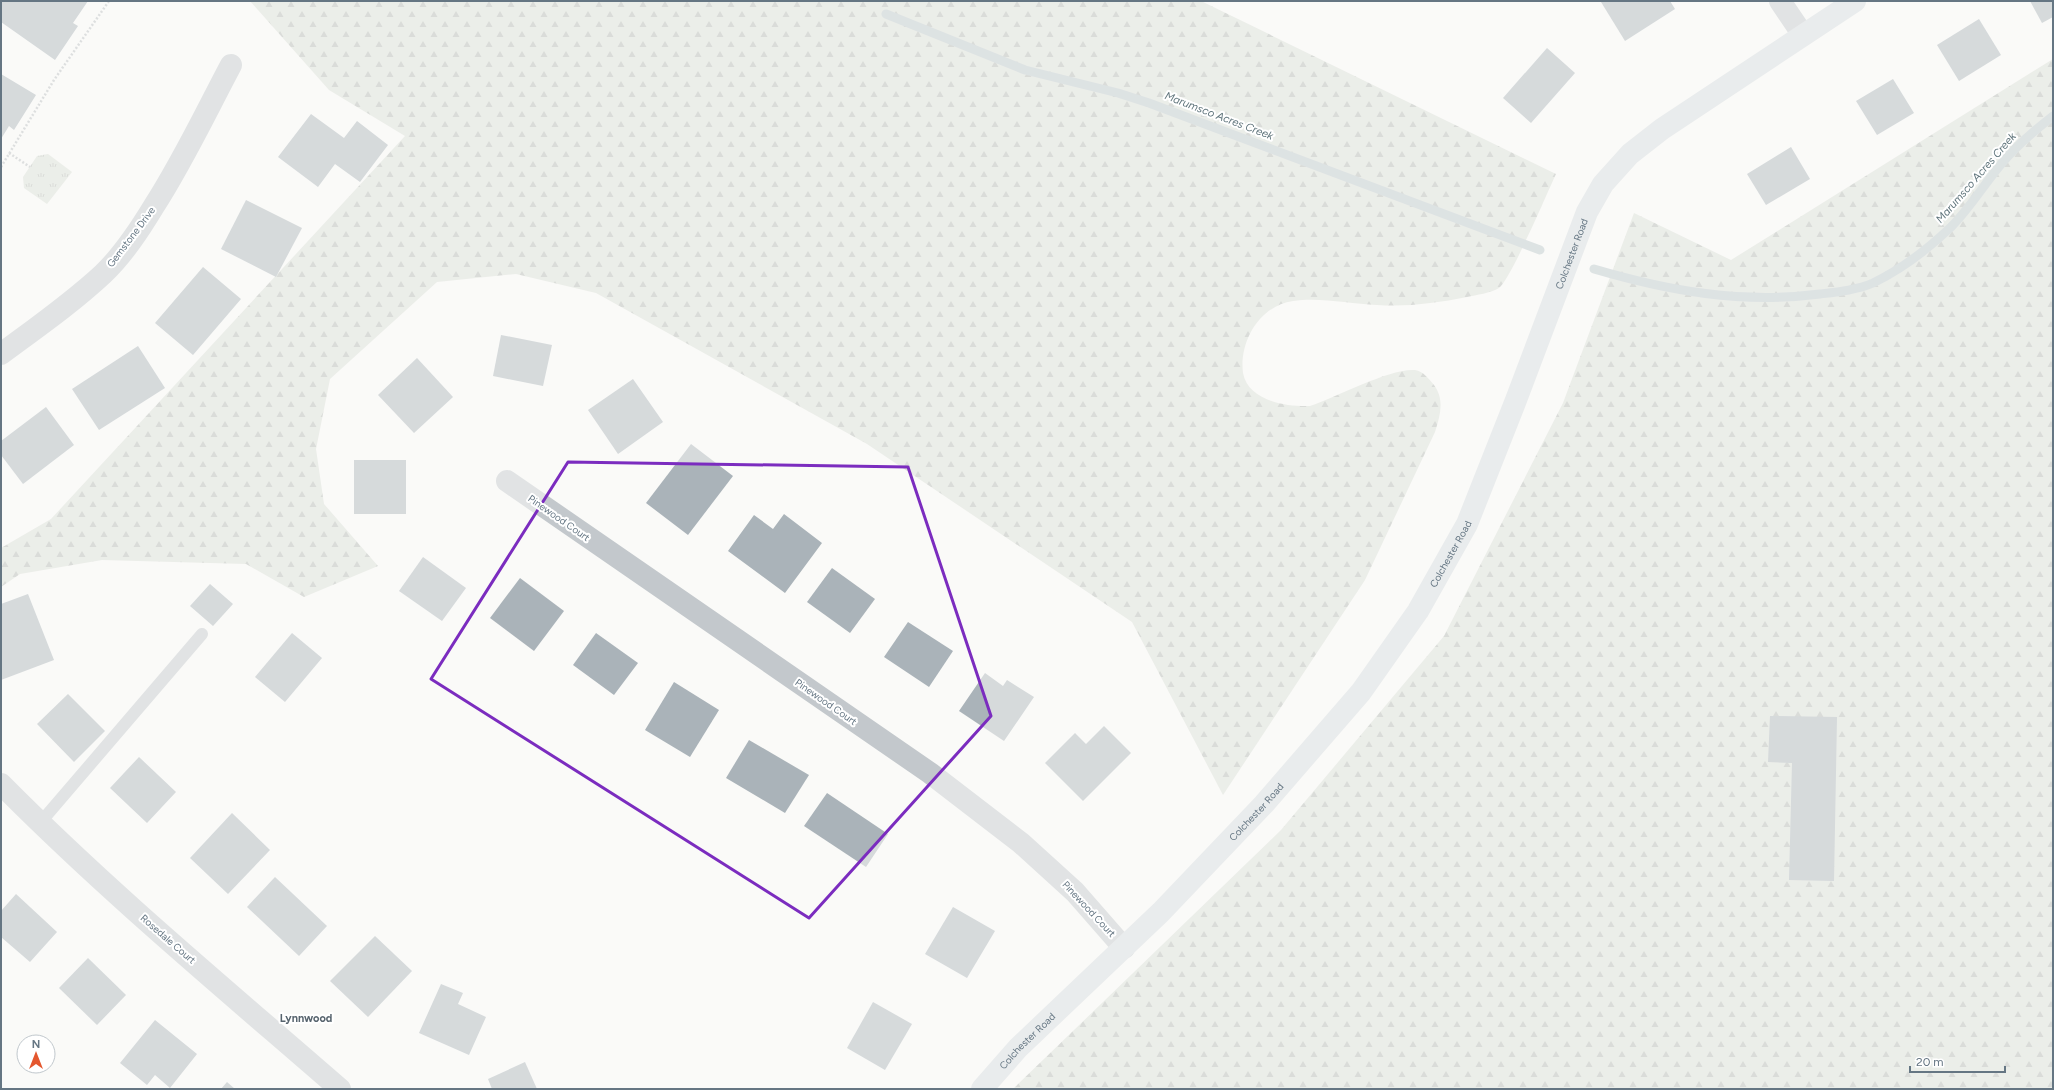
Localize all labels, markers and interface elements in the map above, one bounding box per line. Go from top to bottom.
water label: Marumsco Acres Creek [1163,89,1276,143]
water label: Marumsco Acres Creek [1933,130,2019,226]
street label: Gemstone Drive [104,204,158,270]
street label: Colchester Road [1552,216,1591,291]
street label: Pinewood Court [526,492,593,544]
street label: Colchester Road [1426,519,1474,589]
street label: Pinewood Court [793,676,860,728]
street label: Colchester Road [1226,780,1286,844]
street label: Pinewood Court [1060,878,1119,940]
street label: Rosedale Court [138,911,198,967]
street label: Colchester Road [996,1010,1058,1072]
district label: Lynnwood [280,1012,332,1025]
north arrow [16,1034,56,1074]
text: N [32,1038,40,1051]
scale bar [1910,1048,2005,1074]
text: 20 m [1916,1055,1944,1069]

